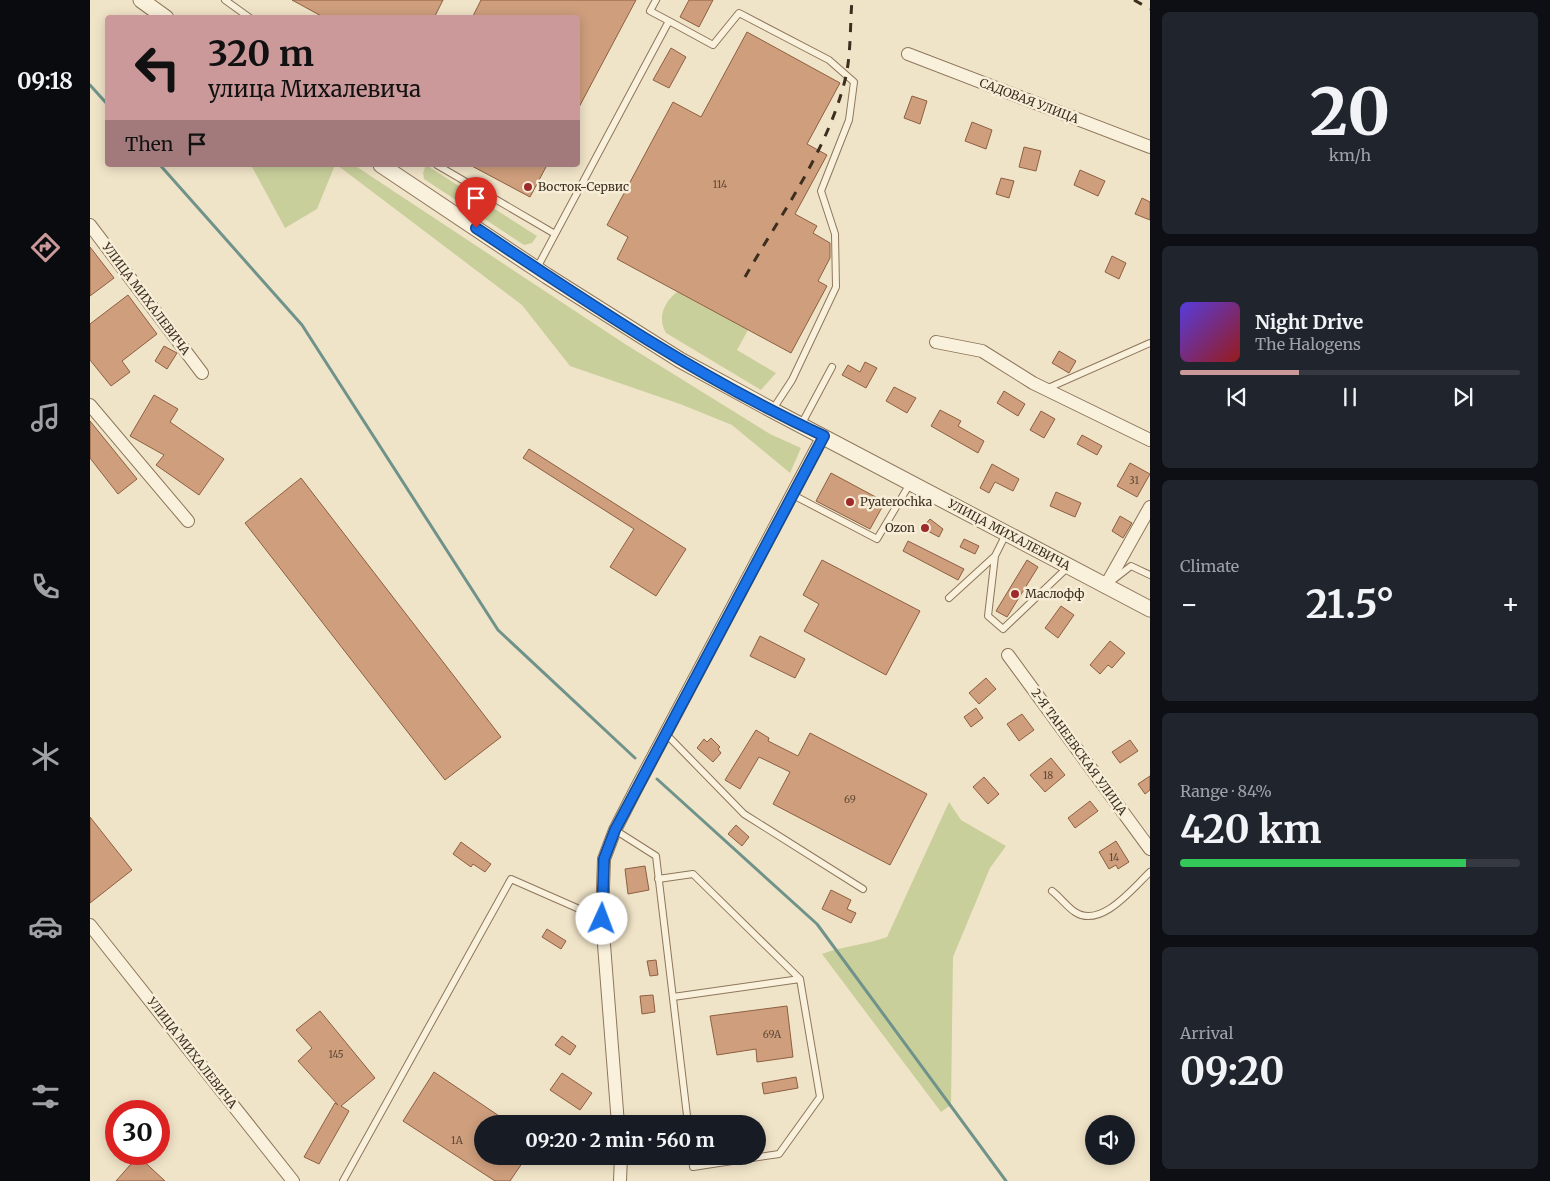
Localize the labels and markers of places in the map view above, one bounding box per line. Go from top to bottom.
pin [455,177,497,228]
place label: Восток-Сервис [538,179,629,194]
marker: Восток-Сервис [522,181,534,193]
place label: Pyaterochka [860,494,933,509]
marker: Pyaterochka [844,496,856,508]
place label: Ozon [885,520,915,535]
marker: Ozon [919,522,931,534]
place label: Маслофф [1025,586,1085,601]
marker: Маслофф [1009,588,1021,600]

